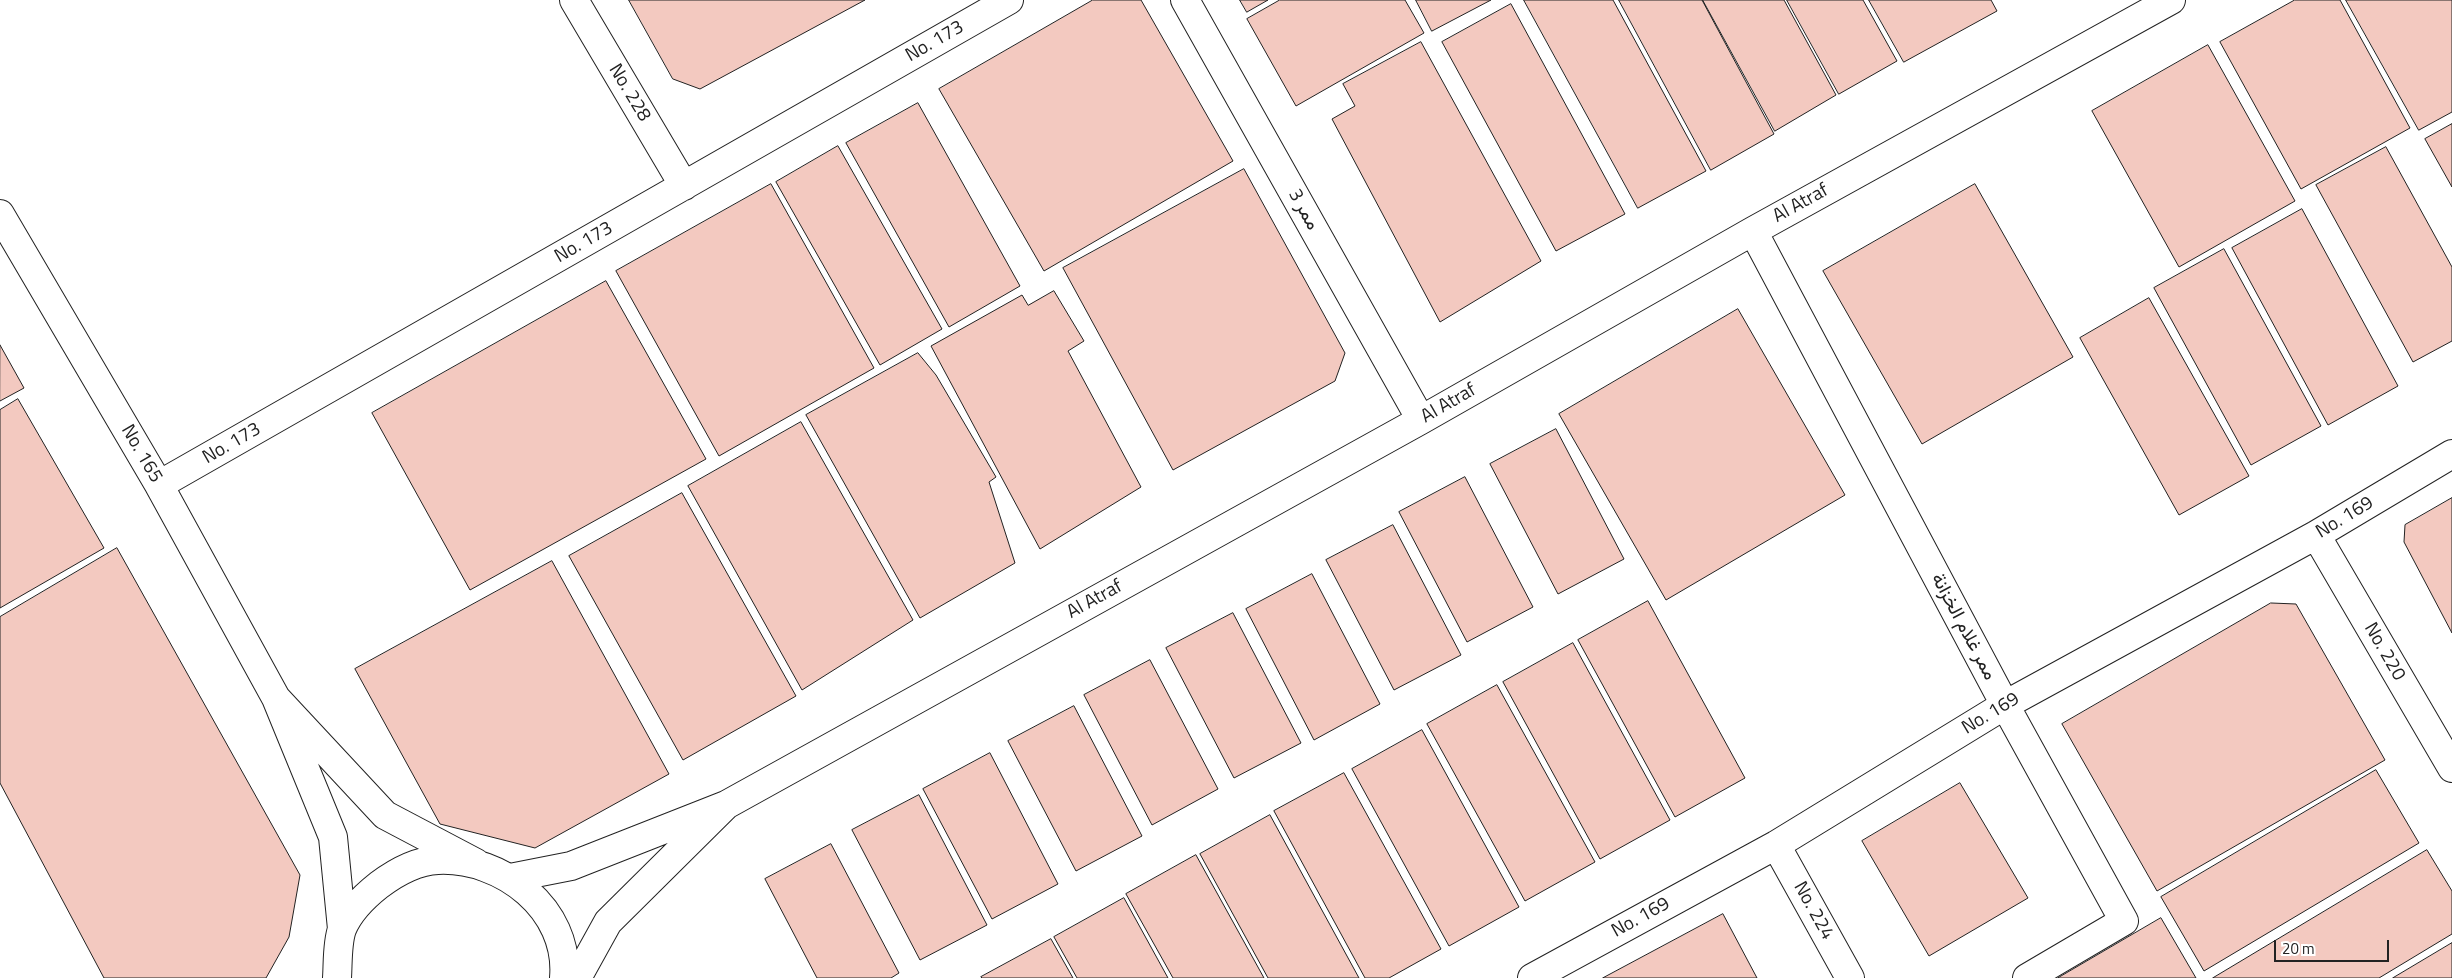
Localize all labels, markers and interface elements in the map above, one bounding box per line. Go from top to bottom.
street label: No. 173 [902,16,968,68]
street label: No. 228 [603,60,655,126]
street label: Al Atraf [1769,179,1833,229]
street label: ممر 3 [1283,186,1323,234]
street label: No. 173 [551,217,617,269]
street label: Al Atraf [1417,379,1481,429]
street label: No. 173 [199,418,265,470]
street label: No. 165 [115,421,167,487]
street label: No. 169 [2312,492,2378,544]
street label: ممر غلام الخزانة [1925,570,2001,684]
street label: Al Atraf [1063,575,1127,625]
street label: No. 220 [2358,619,2410,685]
street label: No. 169 [1958,688,2024,740]
street label: No. 224 [1788,878,1838,944]
street label: No. 169 [1608,893,1674,943]
scale bar [2277,930,2392,962]
text: 20 m [2282,937,2315,960]

